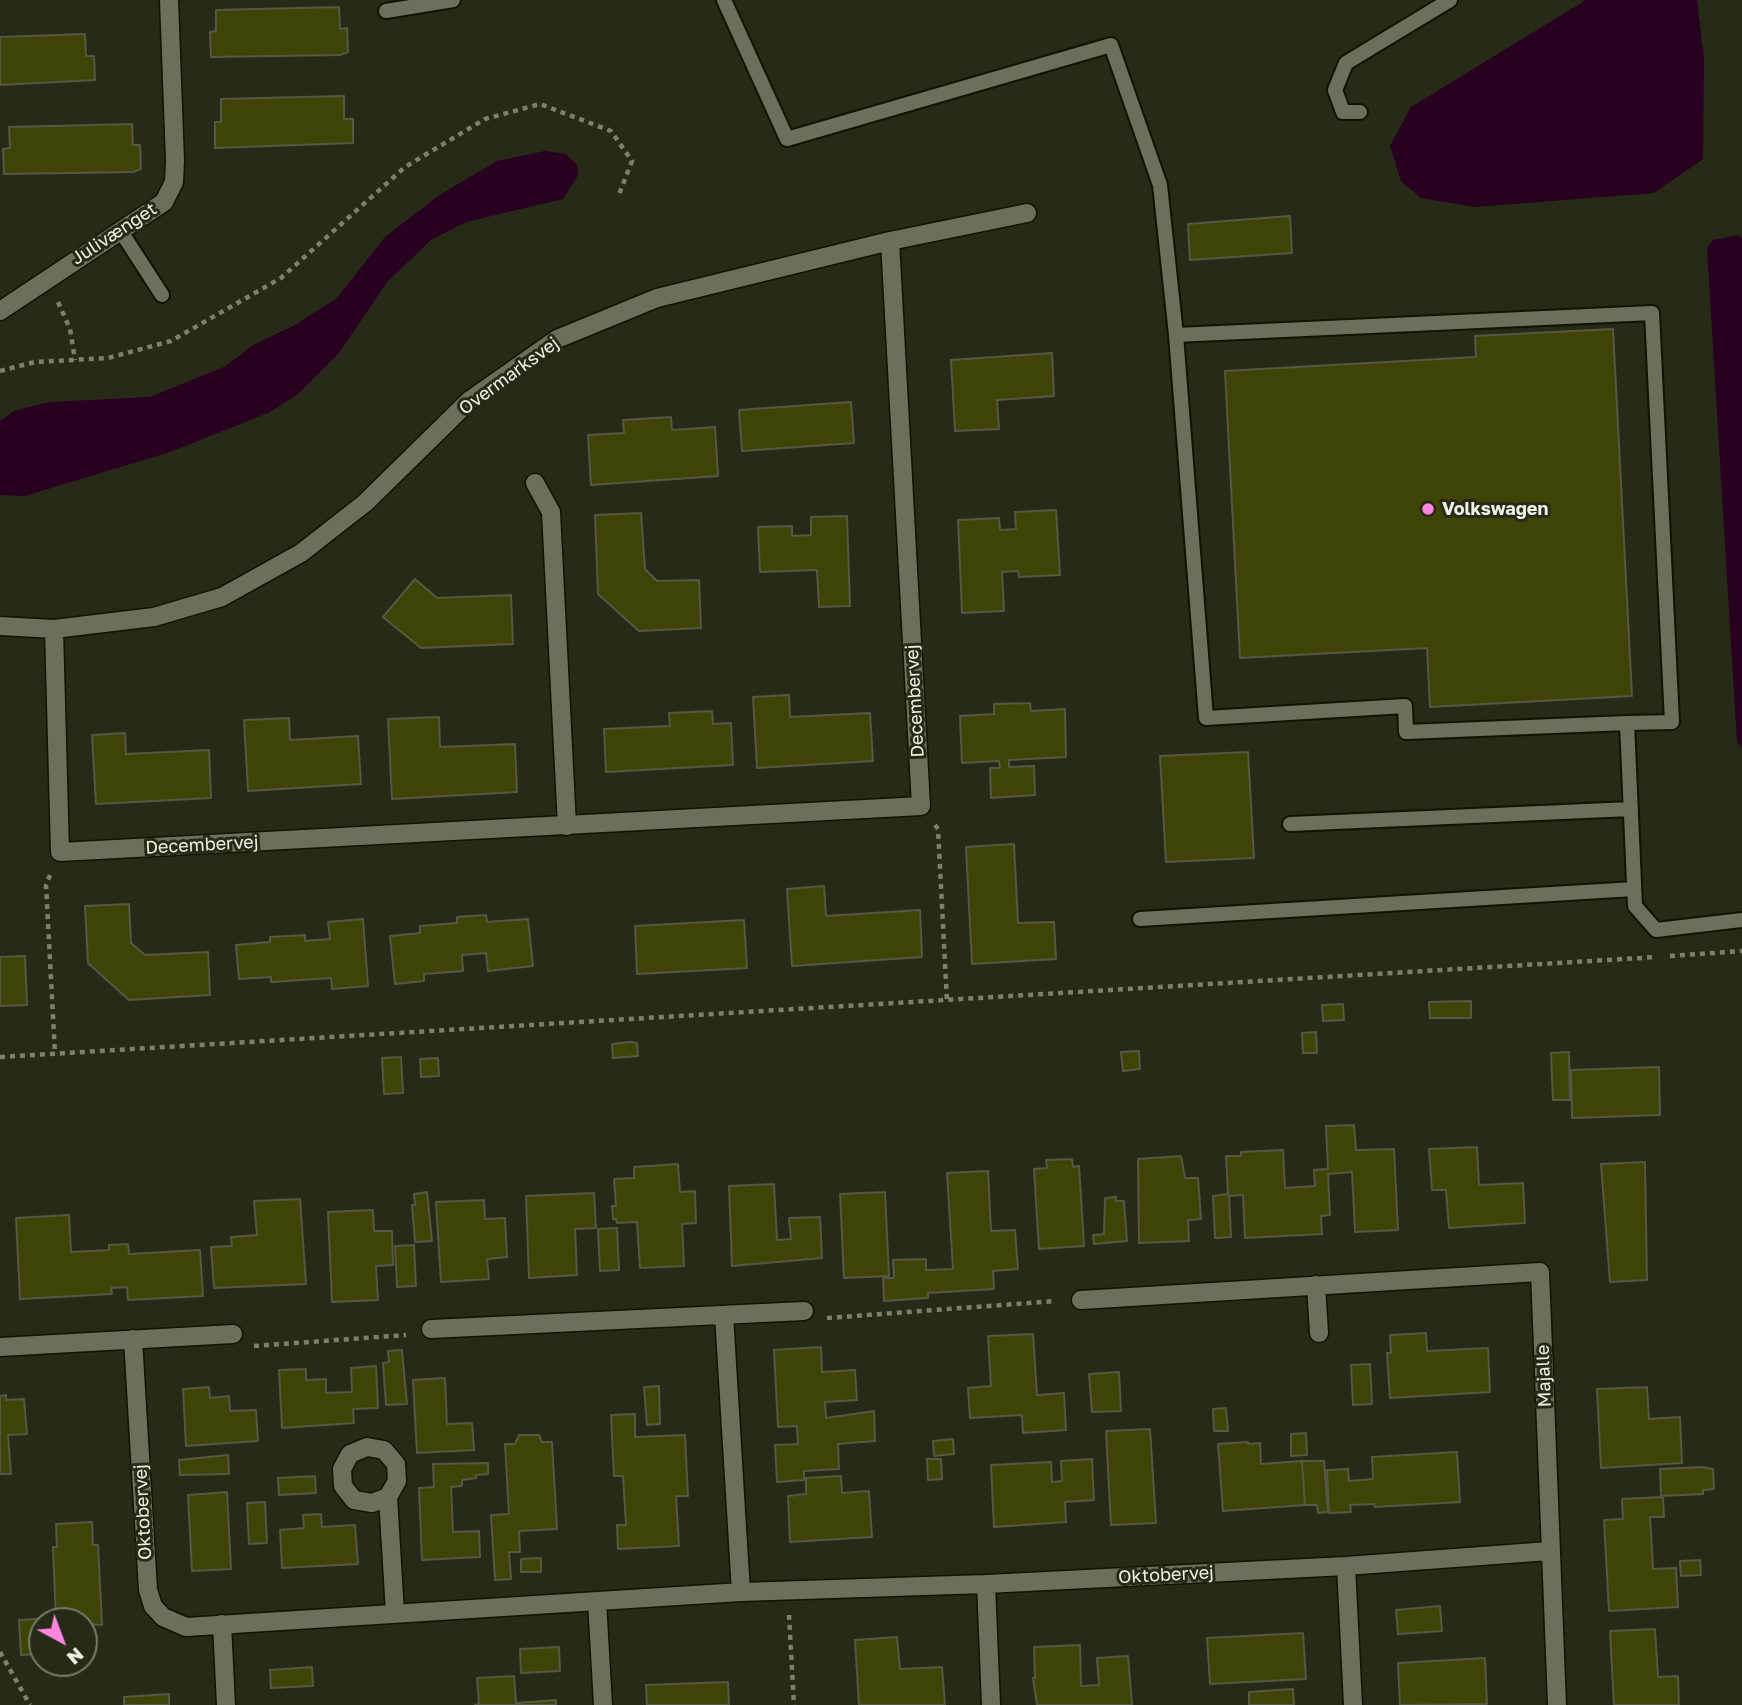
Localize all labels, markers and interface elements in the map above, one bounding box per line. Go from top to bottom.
street label: Julivænget [67,198,161,270]
street label: Overmarksvej [455,332,563,420]
place label: Volkswagen [1442,498,1548,520]
marker: Volkswagen [1420,501,1436,517]
street label: Decembervej [901,644,929,758]
street label: Decembervej [145,831,259,859]
street label: Majalle [1532,1344,1556,1408]
street label: Oktobervej [130,1464,156,1560]
street label: Oktobervej [1118,1562,1214,1588]
north arrow [28,1607,98,1677]
text: N [63,1643,89,1670]

